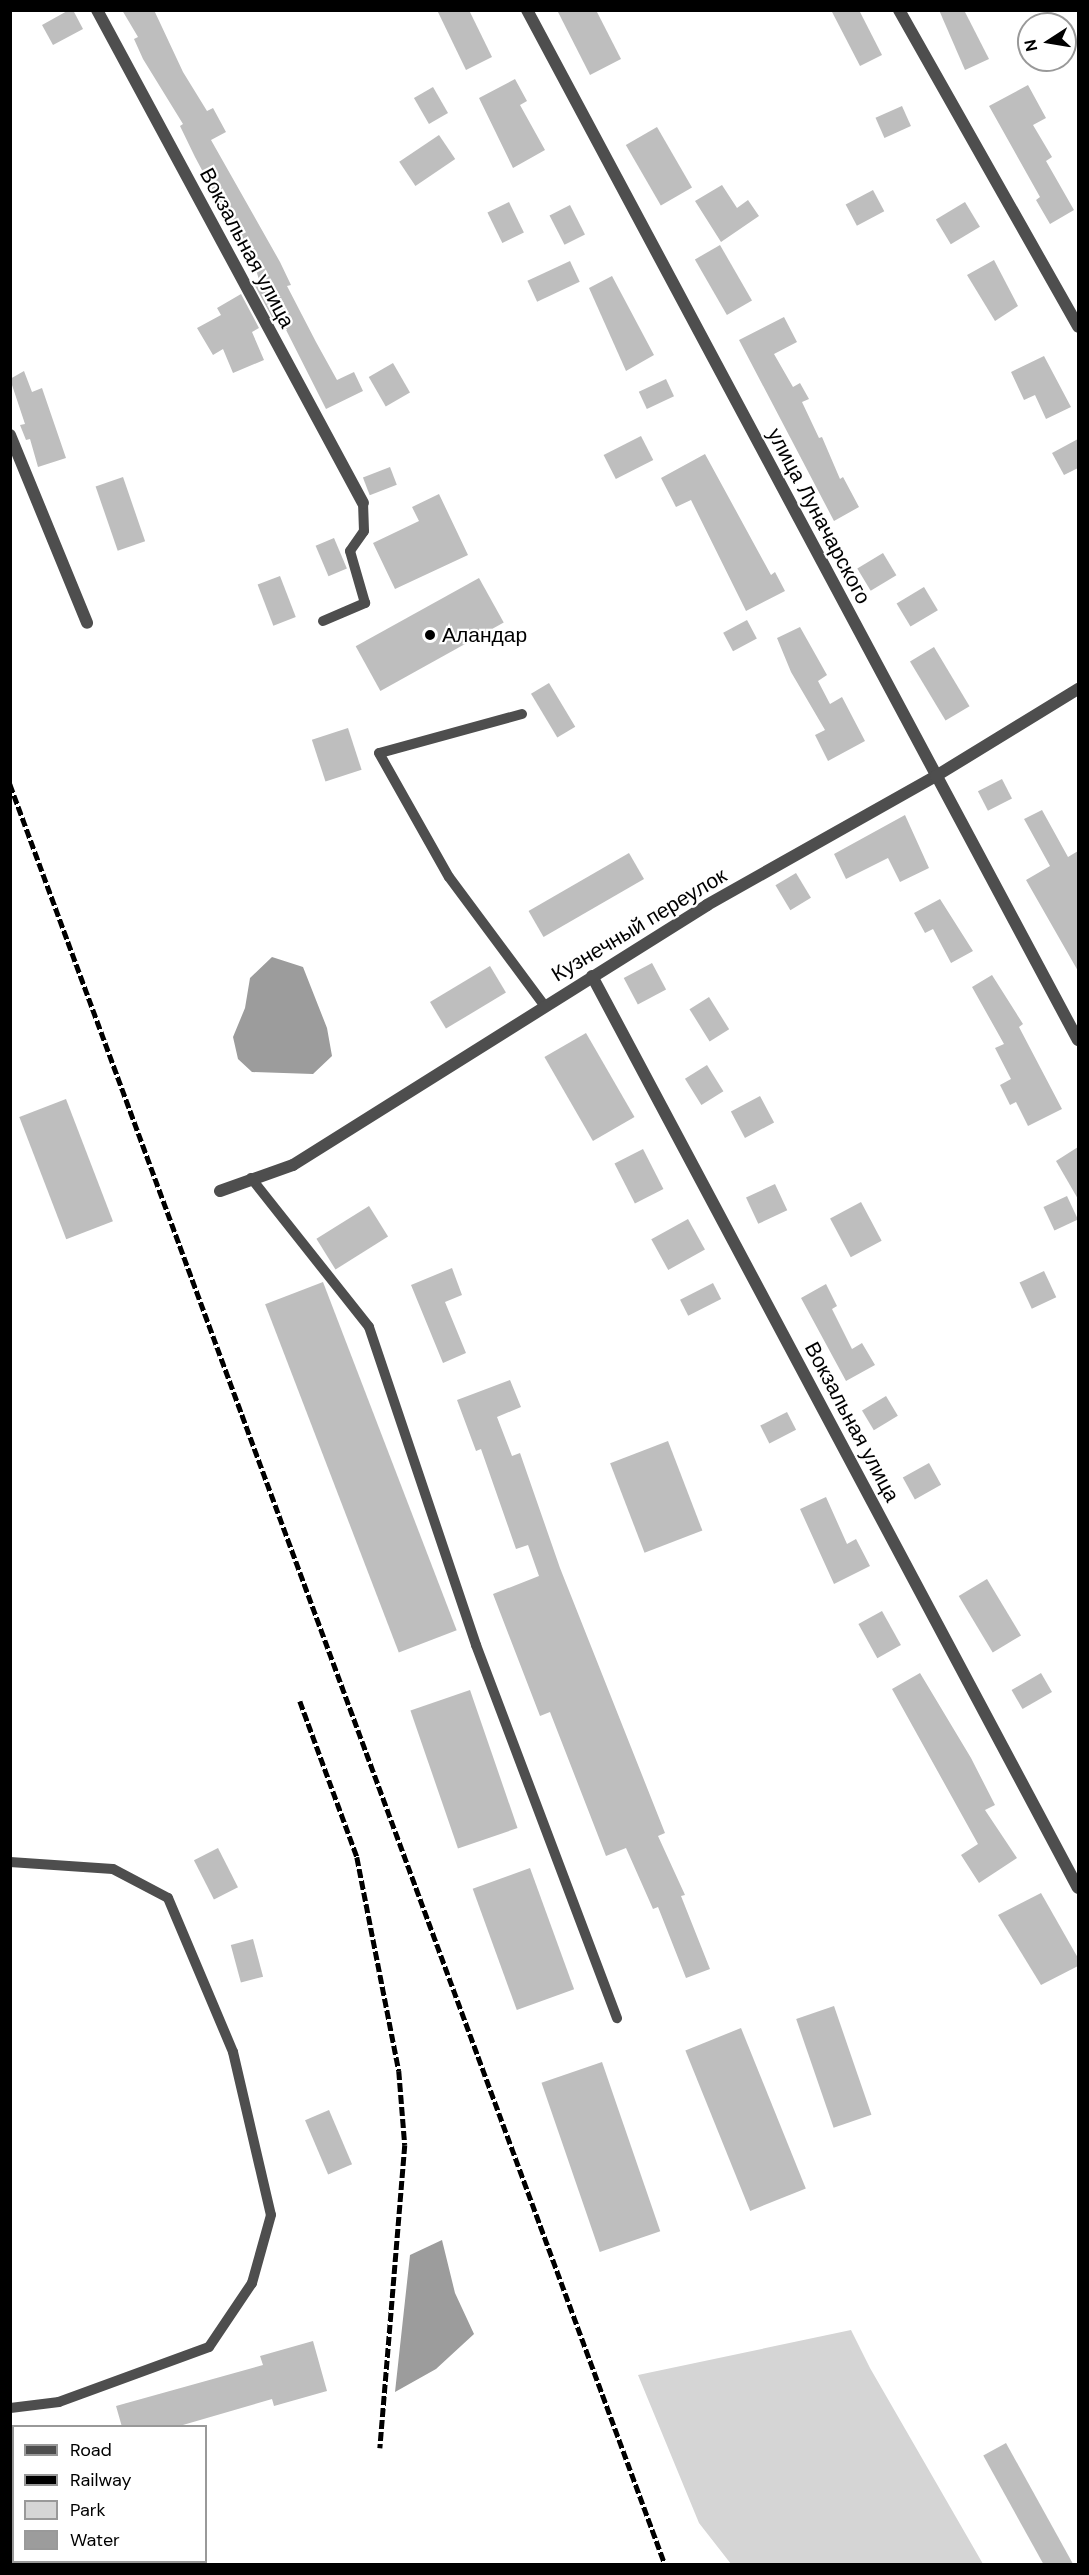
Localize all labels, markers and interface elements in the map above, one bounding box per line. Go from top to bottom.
north arrow [1017,12,1077,72]
text: N [1019,38,1042,53]
street label: Вокзальная улица [194,164,300,332]
street label: улица Луначарского [762,424,876,608]
place label: Аландар [442,622,527,648]
marker: Аландар [423,628,437,642]
street label: Кузнечный переулок [547,863,731,987]
street label: Вокзальная улица [799,1338,905,1506]
legend [12,2425,207,2563]
text: Road [70,2438,112,2462]
text: Railway [70,2468,132,2492]
text: Park [70,2498,106,2522]
text: Water [70,2528,120,2552]

